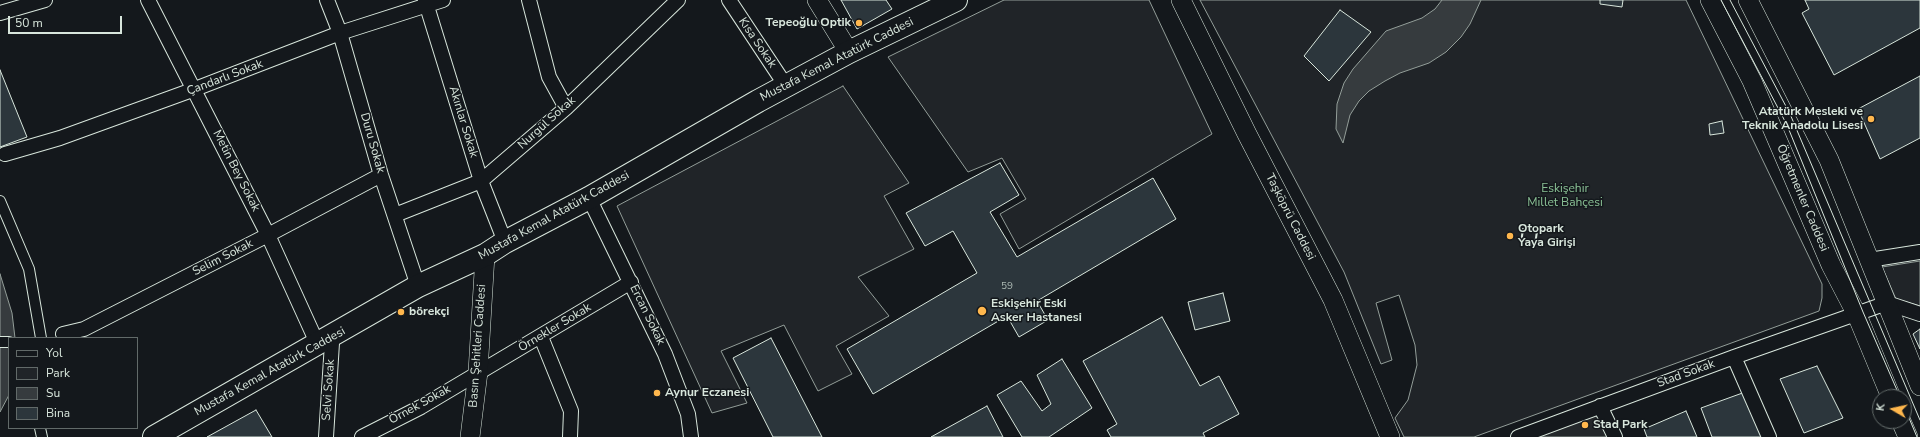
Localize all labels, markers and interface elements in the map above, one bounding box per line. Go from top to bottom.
scale bar [10,8,124,34]
text: 50 m [15,15,43,31]
street label: Kısa Sokak [735,15,779,71]
street label: Mustafa Kemal Atatürk Caddesi [758,15,916,105]
place label: Tepeoğlu Optik [765,16,851,30]
marker: Tepeoğlu Optik [854,18,864,28]
street label: Çandarlı Sokak [185,57,265,99]
street label: Akınlar Sokak [445,85,481,159]
street label: Nurgül Sokak [515,93,579,153]
place label: Atatürk Mesleki ve Teknik Anadolu Lisesi [1742,105,1863,133]
street label: Duru Sokak [357,111,387,175]
marker: Atatürk Mesleki ve Teknik Anadolu Lisesi [1866,114,1876,124]
street label: Metin Bey Sokak [209,128,263,214]
street label: Öğretmenler Caddesi [1773,142,1831,254]
street label: Mustafa Kemal Atatürk Caddesi [476,168,632,264]
street label: Taşköprü Caddesi [1262,171,1318,263]
park label: Eskişehir Millet Bahçesi [1527,182,1603,210]
place label: Otopark Yaya Girişi [1518,222,1576,250]
marker: Otopark Yaya Girişi [1505,231,1515,241]
street label: Selim Sokak [190,237,256,279]
house number: 59 [1001,281,1013,293]
street label: Ercan Sokak [626,282,668,348]
street label: Basın Şehitleri Caddesi [467,284,489,408]
place label: Eskişehir Eski Asker Hastanesi [991,297,1082,325]
street label: Örnekler Sokak [516,301,594,355]
place label: börekçi [409,305,449,319]
marker: Eskişehir Eski Asker Hastanesi [976,305,988,317]
marker: börekçi [396,307,406,317]
street label: Mustafa Kemal Atatürk Caddesi [192,324,348,420]
legend [8,337,138,429]
text: Yol [46,345,62,361]
street label: Stad Sokak [1655,357,1717,391]
street label: Selvi Sokak [320,359,338,421]
text: Park [46,365,70,381]
street label: Örnek Sokak [387,382,453,428]
text: Su [46,385,60,401]
place label: Aynur Eczanesi [665,386,749,400]
marker: Aynur Eczanesi [652,388,662,398]
north arrow [1872,389,1912,429]
text: K [1873,402,1889,412]
text: Bina [46,405,70,421]
place label: Stad Park [1593,418,1647,432]
marker: Stad Park [1580,420,1590,430]

